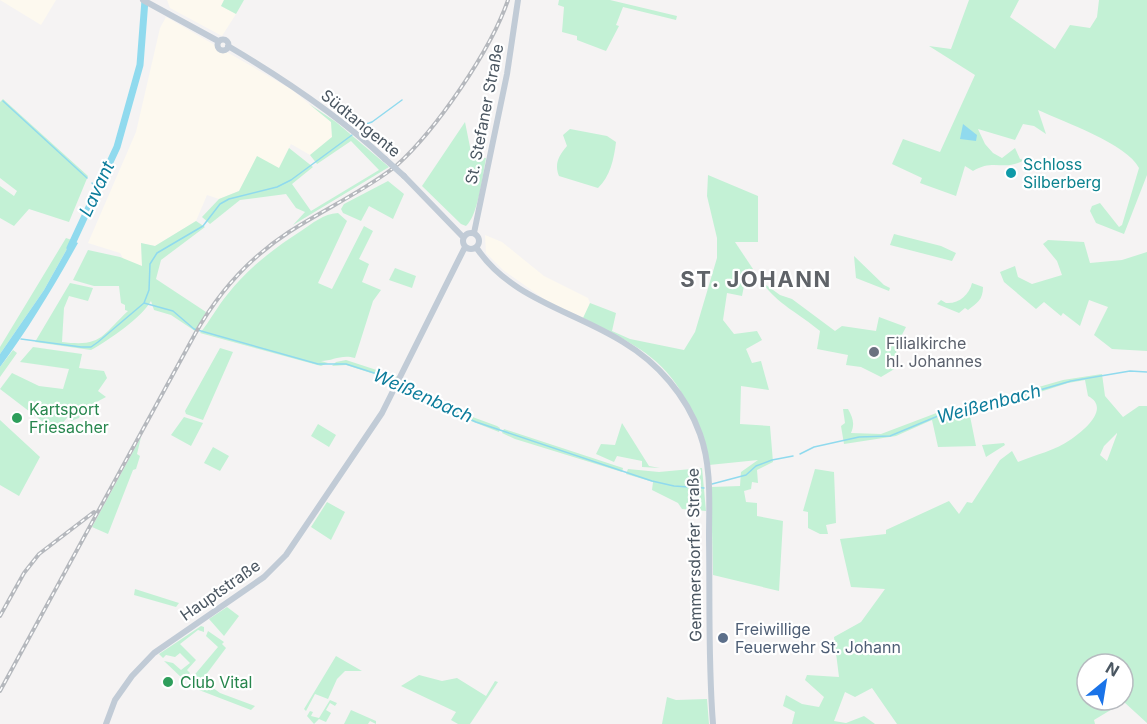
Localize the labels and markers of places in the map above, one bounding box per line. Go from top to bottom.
place label: Schloss Silberberg [1023,154,1101,192]
marker: Schloss Silberberg [1004,166,1018,180]
place label: Filialkirche hl. Johannes [886,333,982,371]
marker: Filialkirche hl. Johannes [867,345,881,359]
place label: Kartsport Friesacher [29,399,109,437]
marker: Kartsport Friesacher [10,411,24,425]
place label: Freiwillige Feuerwehr St. Johann [735,619,901,657]
marker: Freiwillige Feuerwehr St. Johann [716,631,730,645]
place label: Club Vital [180,672,252,692]
marker: Club Vital [161,675,175,689]

